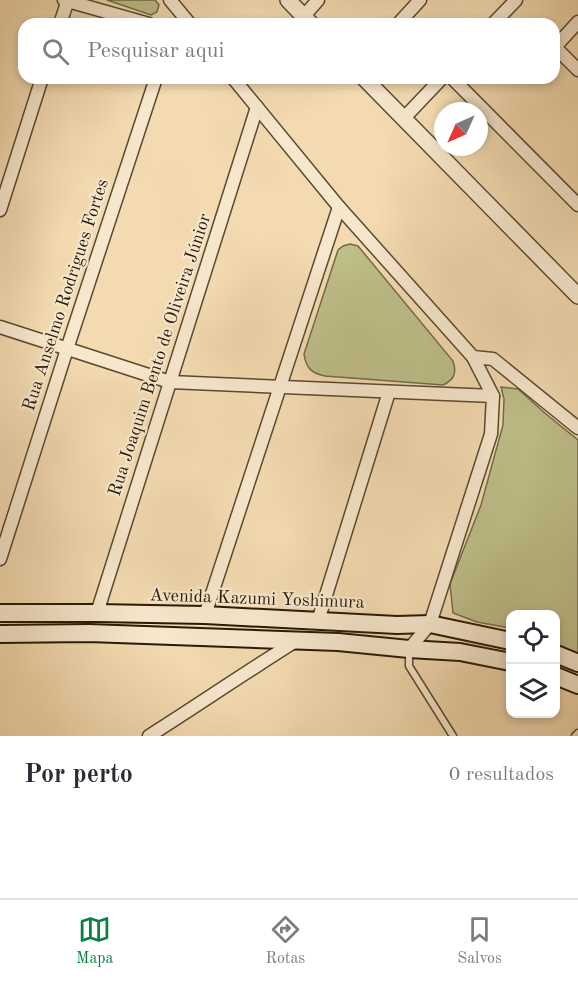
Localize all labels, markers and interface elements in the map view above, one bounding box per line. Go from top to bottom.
search box [18,18,560,84]
icon: search [39,35,72,68]
text: Pesquisar aqui [87,40,224,62]
north arrow [434,102,488,156]
street label: Rua Anselmo Rodrigues Fortes [20,177,112,413]
street label: Rua Joaquim Bento de Oliveira Júnior [106,211,214,498]
street label: Avenida Kazumi Yoshimura [149,586,365,612]
map controls [506,610,560,718]
button: locate [506,610,560,664]
button: layers [506,664,560,718]
text: Por perto [24,762,133,788]
text: 0 resultados [449,765,554,785]
tab: Mapa [76,913,113,969]
tab: Rotas [265,913,305,969]
tab: Salvos [457,913,502,969]

